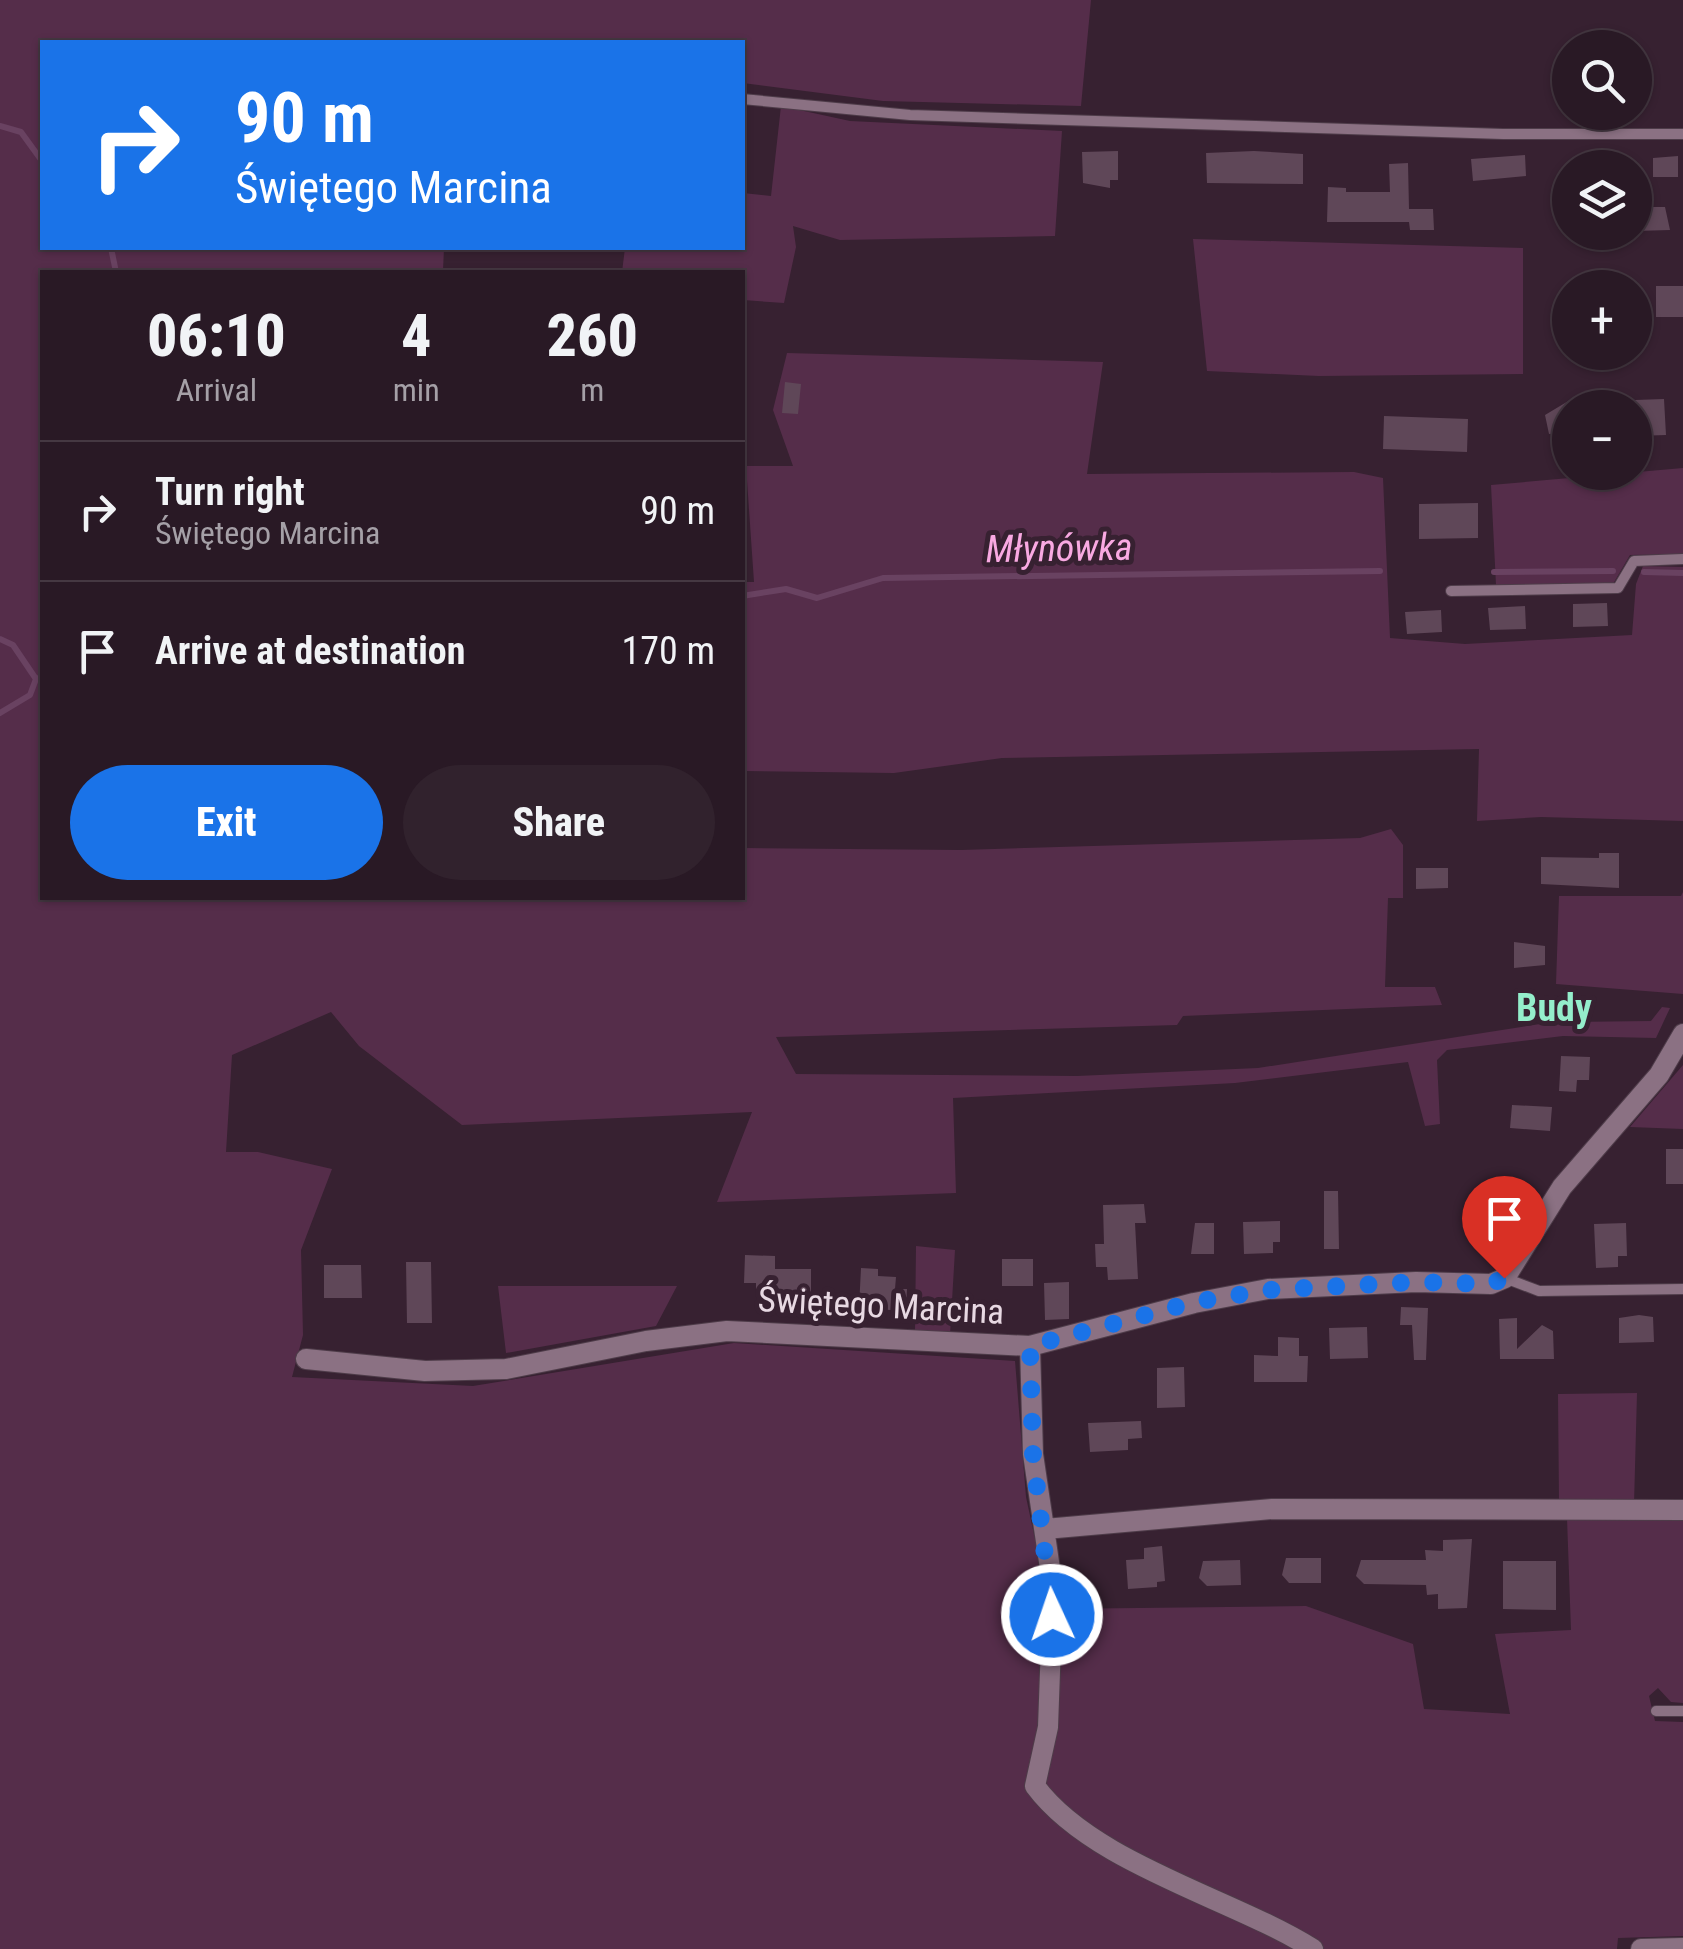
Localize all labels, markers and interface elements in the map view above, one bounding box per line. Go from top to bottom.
map controls [1552,30,1652,490]
button: search [1552,30,1652,130]
text: 90 m [235,77,374,159]
icon: right [70,80,200,210]
button: layers [1552,150,1652,250]
text: Świętego Marcina [235,161,552,214]
button: + [1552,270,1652,370]
text: 06:10 [147,300,286,371]
text: 4 [401,300,431,371]
text: 260 [547,300,638,371]
text: Arrival [176,371,257,409]
text: min [393,371,440,409]
text: m [580,371,604,409]
button: − [1552,390,1652,490]
text: Turn right [155,470,305,514]
icon: right [70,484,125,539]
text: 90 m [640,489,715,533]
text: Świętego Marcina [155,514,380,552]
water label: Młynówka [985,525,1133,571]
icon: arrive [70,624,125,679]
text: Arrive at destination [155,629,465,673]
text: 170 m [621,629,715,673]
button: Exit [70,765,383,880]
button: Share [403,765,715,880]
district label: Budy [1516,986,1592,1030]
pin [1462,1176,1547,1279]
icon: arrive [1477,1191,1532,1246]
street label: Świętego Marcina [757,1278,1005,1333]
position arrow [1000,1563,1104,1667]

